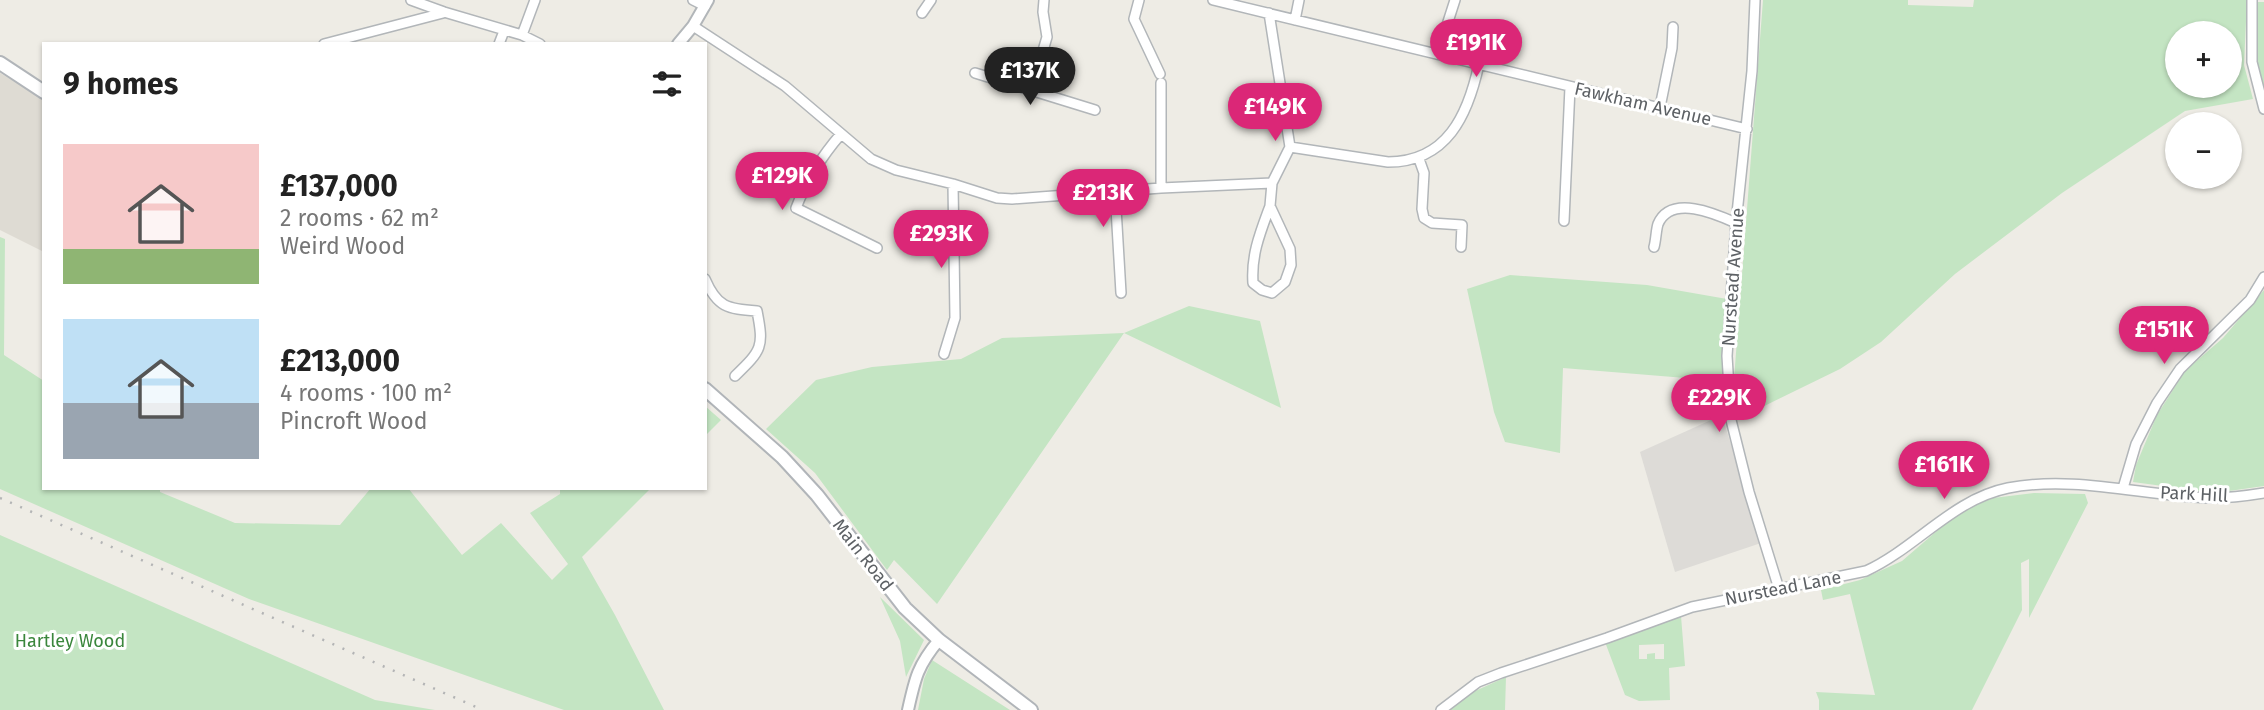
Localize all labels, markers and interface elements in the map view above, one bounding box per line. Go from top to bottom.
pin: £191K [1427,20,1525,79]
map controls [2165,21,2242,189]
button: + [2165,21,2242,98]
text: £191K [1446,28,1506,56]
pin: £137K [981,48,1079,107]
text: £137K [1000,56,1060,84]
icon: filters [648,65,686,103]
text: 9 homes [63,66,178,102]
street label: Fawkham Avenue [1572,78,1714,130]
pin: £149K [1226,83,1324,143]
text: £149K [1244,92,1306,120]
button: − [2165,112,2242,189]
pin: £129K [733,152,831,212]
text: £129K [751,161,813,189]
text: £137,000 [280,168,398,204]
pin: £213K [1054,170,1152,229]
icon: home [119,172,203,256]
text: £213K [1073,178,1133,206]
text: 2 rooms · 62 m² [280,204,439,232]
street label: Nurstead Avenue [1717,207,1749,347]
pin: £293K [892,210,990,270]
text: £293K [910,219,973,247]
text: Weird Wood [280,232,405,260]
pin: £151K [2115,306,2213,366]
text: £151K [2135,315,2193,343]
text: £213,000 [280,343,400,379]
icon: home [119,347,203,431]
pin: £229K [1670,374,1768,434]
text: 4 rooms · 100 m² [280,379,452,407]
text: £229K [1687,383,1751,411]
text: Pincroft Wood [280,407,427,435]
pin: £161K [1895,442,1993,501]
text: £161K [1914,450,1974,478]
street label: Park Hill [2159,481,2229,507]
street label: Main Road [828,514,898,596]
street label: Nurstead Lane [1723,566,1843,610]
park label: Hartley Wood [15,630,125,652]

